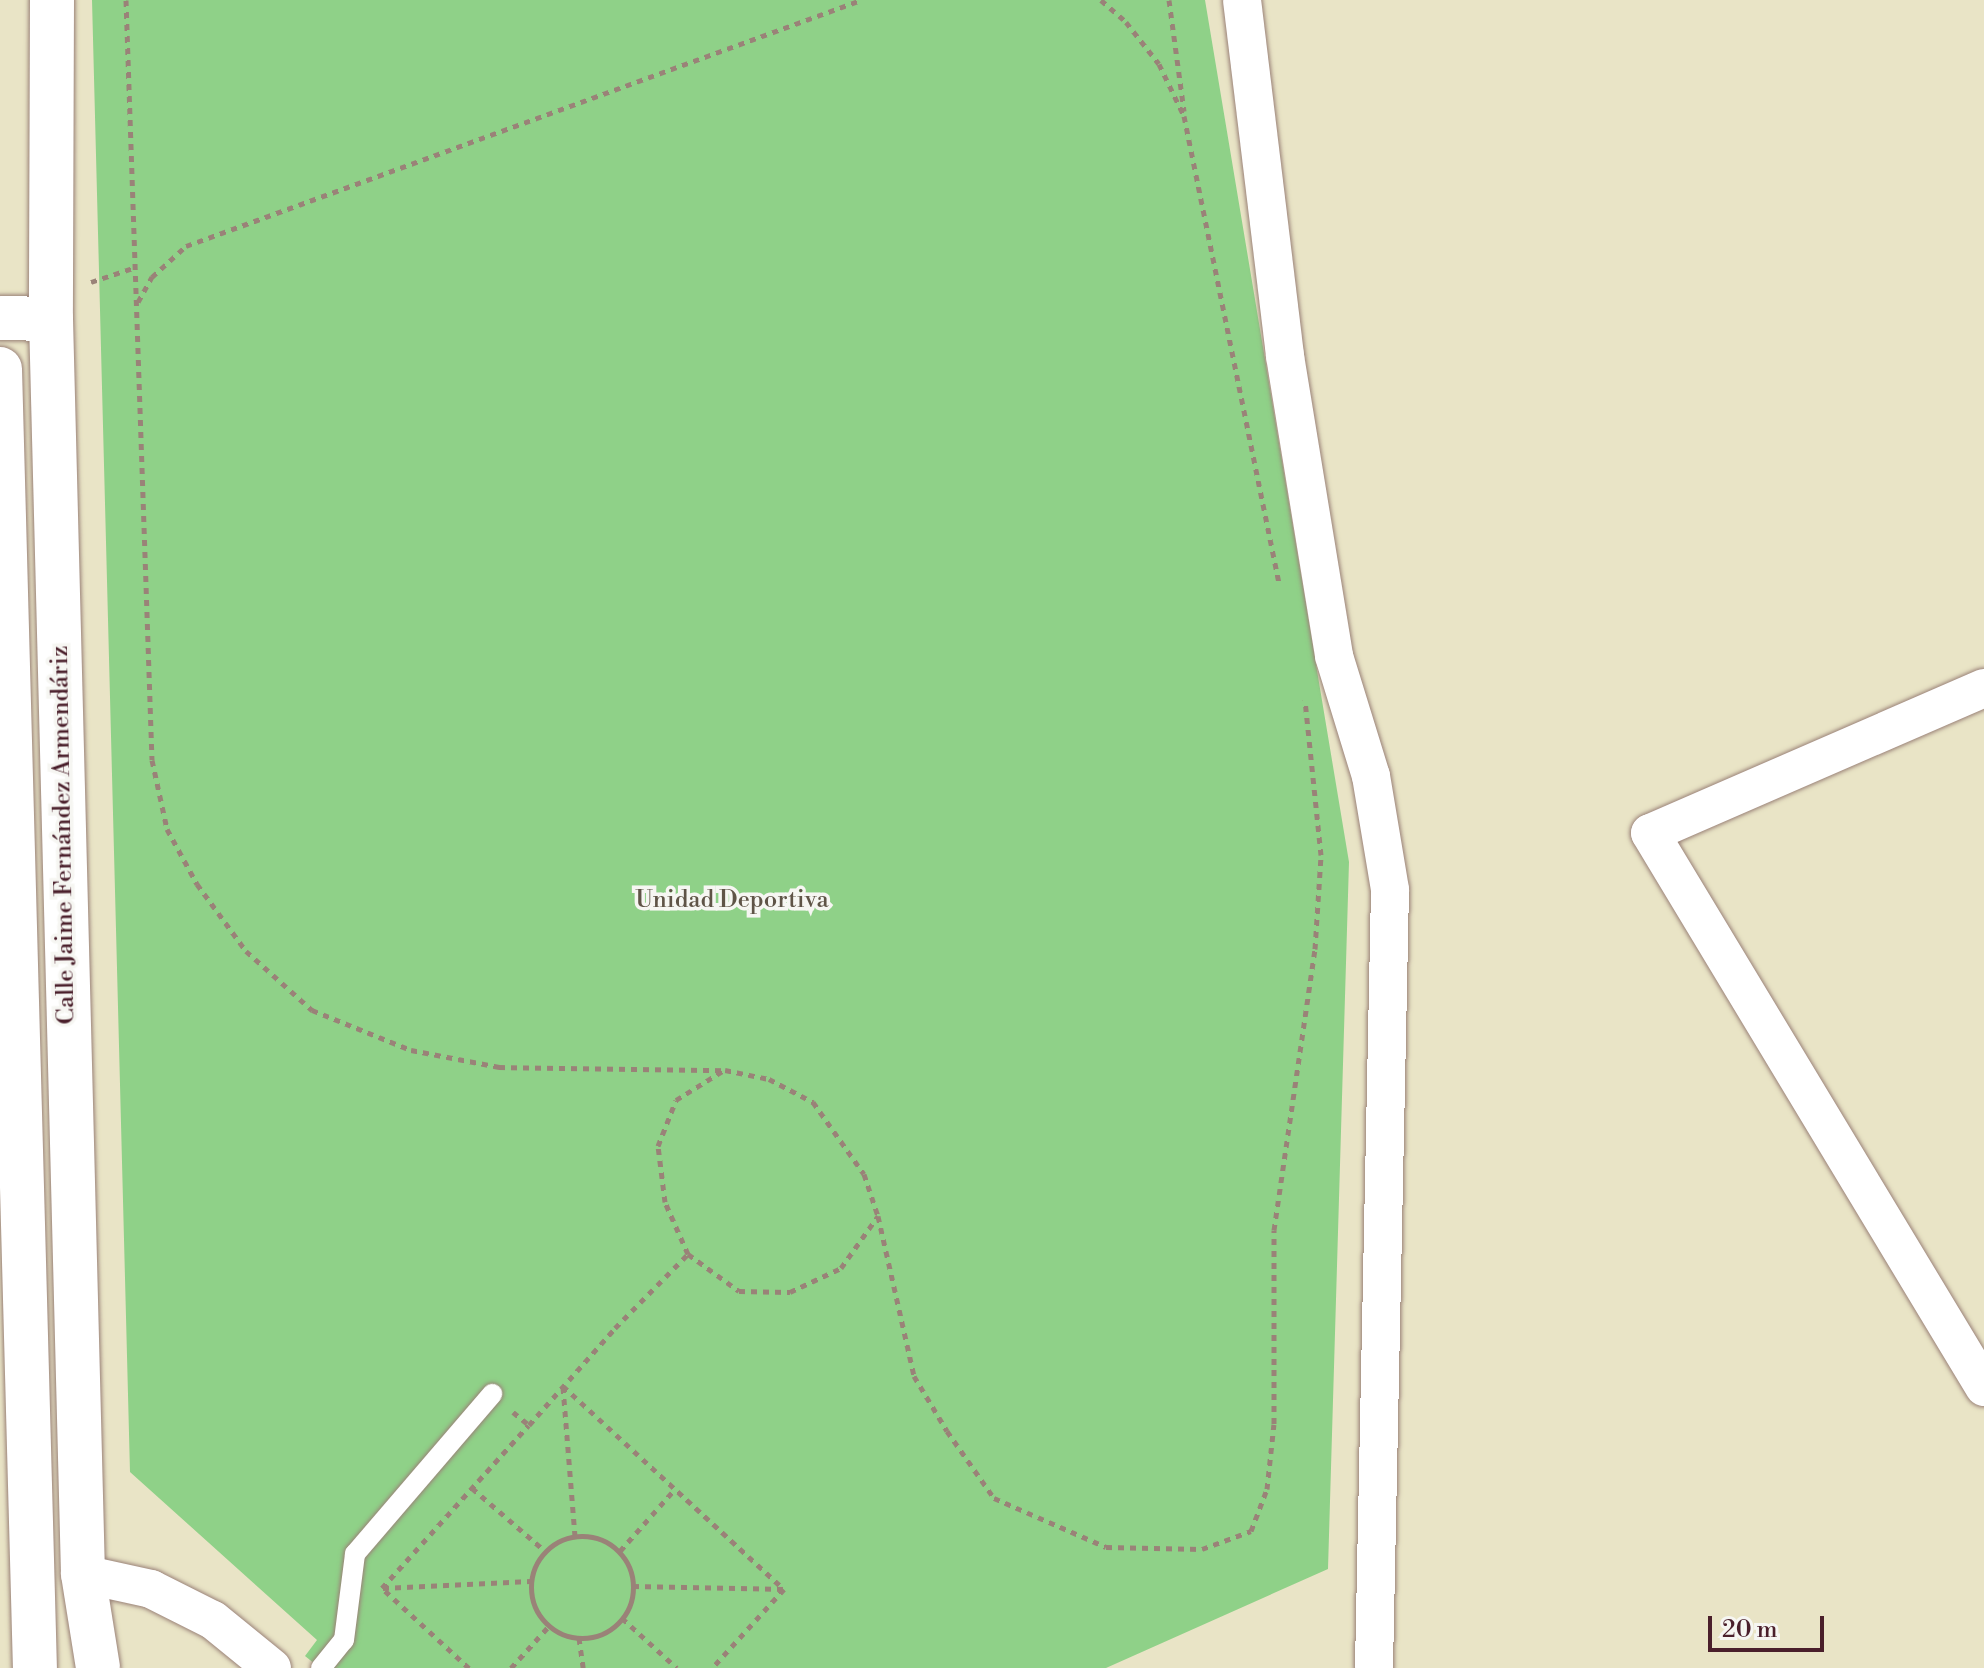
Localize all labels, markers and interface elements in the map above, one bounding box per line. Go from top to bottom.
street label: Calle Jaime Fernández Armendáriz [46,645,82,1025]
park label: Unidad Deportiva [635,887,829,915]
scale bar [1712,1600,1828,1650]
text: 20 m [1722,1615,1778,1645]

